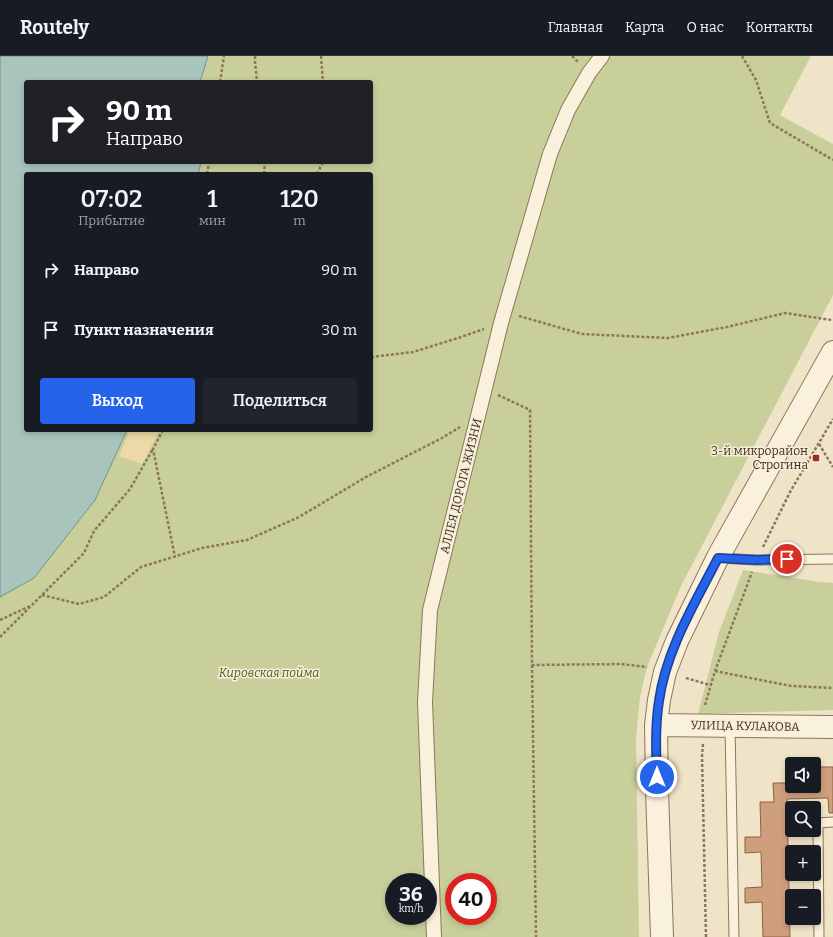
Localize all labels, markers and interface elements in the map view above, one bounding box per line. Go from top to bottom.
text: Routely [20,16,89,39]
text: Главная [548,19,603,36]
text: Карта [625,19,664,36]
text: О нас [686,19,724,36]
text: Контакты [746,19,813,36]
text: 90 m [106,94,172,127]
icon: right [40,96,92,148]
text: Направо [106,128,183,150]
text: 07:02 [80,185,142,213]
text: 1 [207,185,217,213]
text: 120 [280,185,319,213]
text: Прибытие [78,213,145,228]
text: мин [199,213,226,228]
text: m [293,213,306,228]
icon: right [40,259,62,281]
text: Направо [74,261,139,279]
text: 90 m [321,261,357,279]
icon: arrive [40,319,62,341]
text: Пункт назначения [74,321,214,339]
text: 30 m [322,321,357,339]
button: Выход [40,378,195,424]
button: Поделиться [203,378,357,424]
street label: АЛЛЕЯ ДОРОГА ЖИЗНИ [437,417,485,555]
place label: 3-й микрорайон Строгина [711,444,808,472]
marker: 3-й микрорайон Строгина [811,453,821,463]
pin [770,542,804,576]
icon: arrive [776,548,798,570]
park label: Кировская пойма [219,666,319,680]
street label: УЛИЦА КУЛАКОВА [690,718,800,734]
position arrow [636,756,678,798]
map controls [785,757,821,925]
button: sound [785,757,821,793]
button: search [785,801,821,837]
button: + [785,845,821,881]
speed limit sign: 40 [445,873,497,925]
text: 36 [399,882,423,906]
button: − [785,889,821,925]
text: km/h [399,903,423,915]

